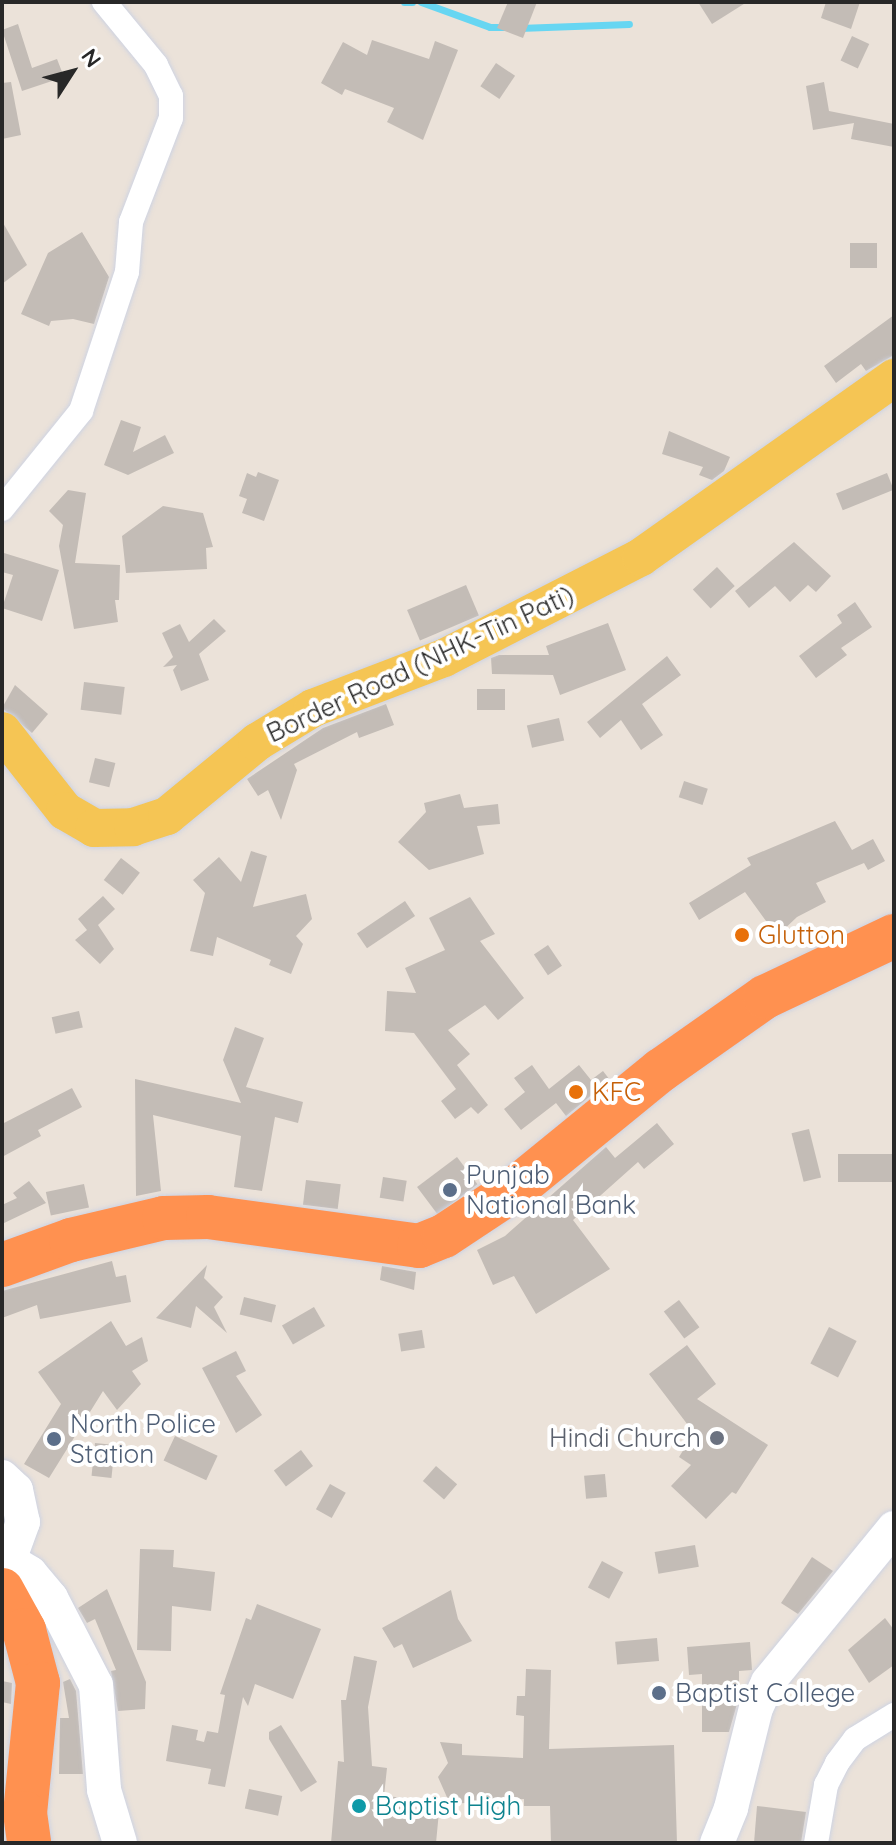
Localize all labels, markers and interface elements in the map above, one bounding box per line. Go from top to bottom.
north arrow [32,32,112,112]
text: N [75,43,107,73]
street label: Border Road (NHK-Tin Pati) [262,579,578,749]
place label: Glutton [758,919,845,951]
marker: Glutton [733,926,751,944]
place label: KFC [592,1076,641,1108]
marker: KFC [567,1083,585,1101]
place label: Punjab National Bank [466,1159,636,1220]
marker: Punjab National Bank [441,1181,459,1199]
place label: North Police Station [70,1408,216,1470]
place label: Hindi Church [549,1422,701,1454]
marker: Hindi Church [708,1429,726,1447]
marker: North Police Station [45,1430,63,1448]
place label: Baptist College [675,1677,855,1709]
marker: Baptist College [650,1684,668,1702]
place label: Baptist High [375,1790,521,1822]
marker: Baptist High [350,1797,368,1815]

